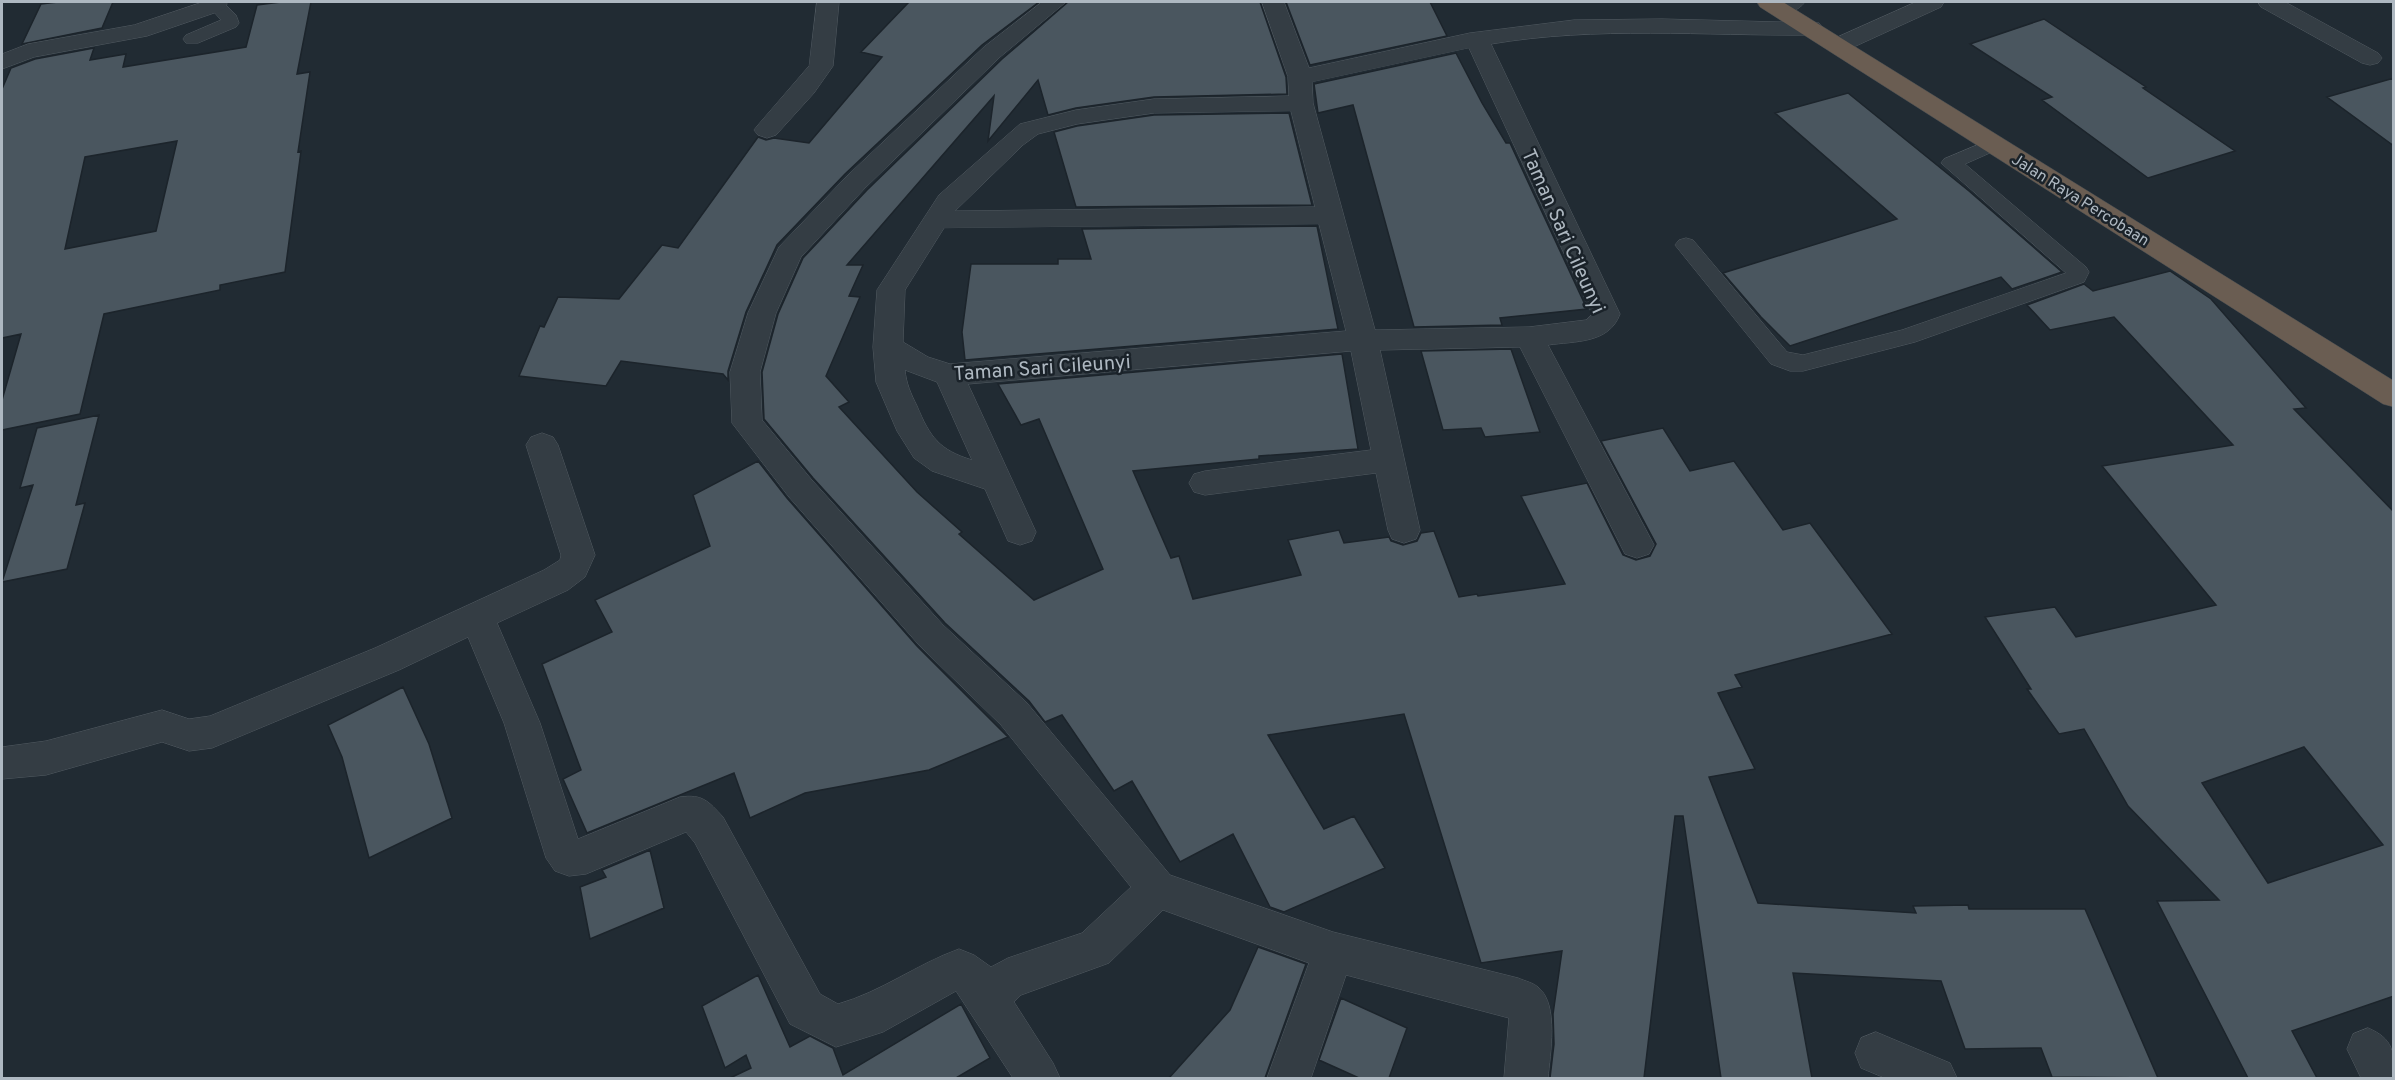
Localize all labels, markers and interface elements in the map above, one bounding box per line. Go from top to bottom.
street label: Taman Sari Cileunyi [1514,145,1610,318]
street label: Jalan Raya Percobaan [2007,150,2153,251]
street label: Taman Sari Cileunyi [953,350,1132,388]

